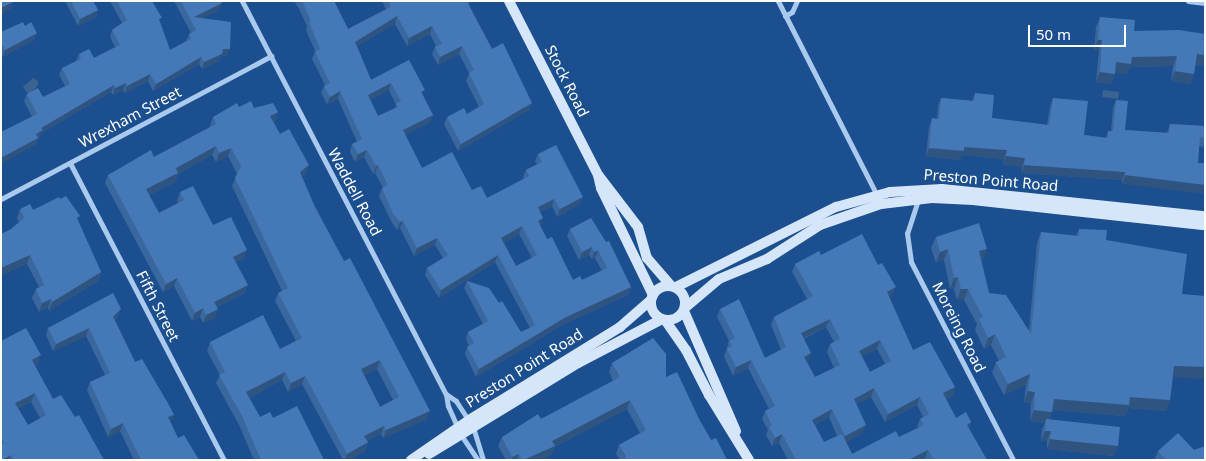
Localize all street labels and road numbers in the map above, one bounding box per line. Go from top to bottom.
street label: Stock Road [541,42,593,120]
street label: Wrexham Street [76,82,184,152]
street label: Waddell Road [324,145,386,239]
street label: Preston Point Road [923,165,1059,195]
street label: Fifth Street [132,267,184,345]
street label: Moreing Road [928,279,990,375]
street label: Preston Point Road [462,325,586,411]

